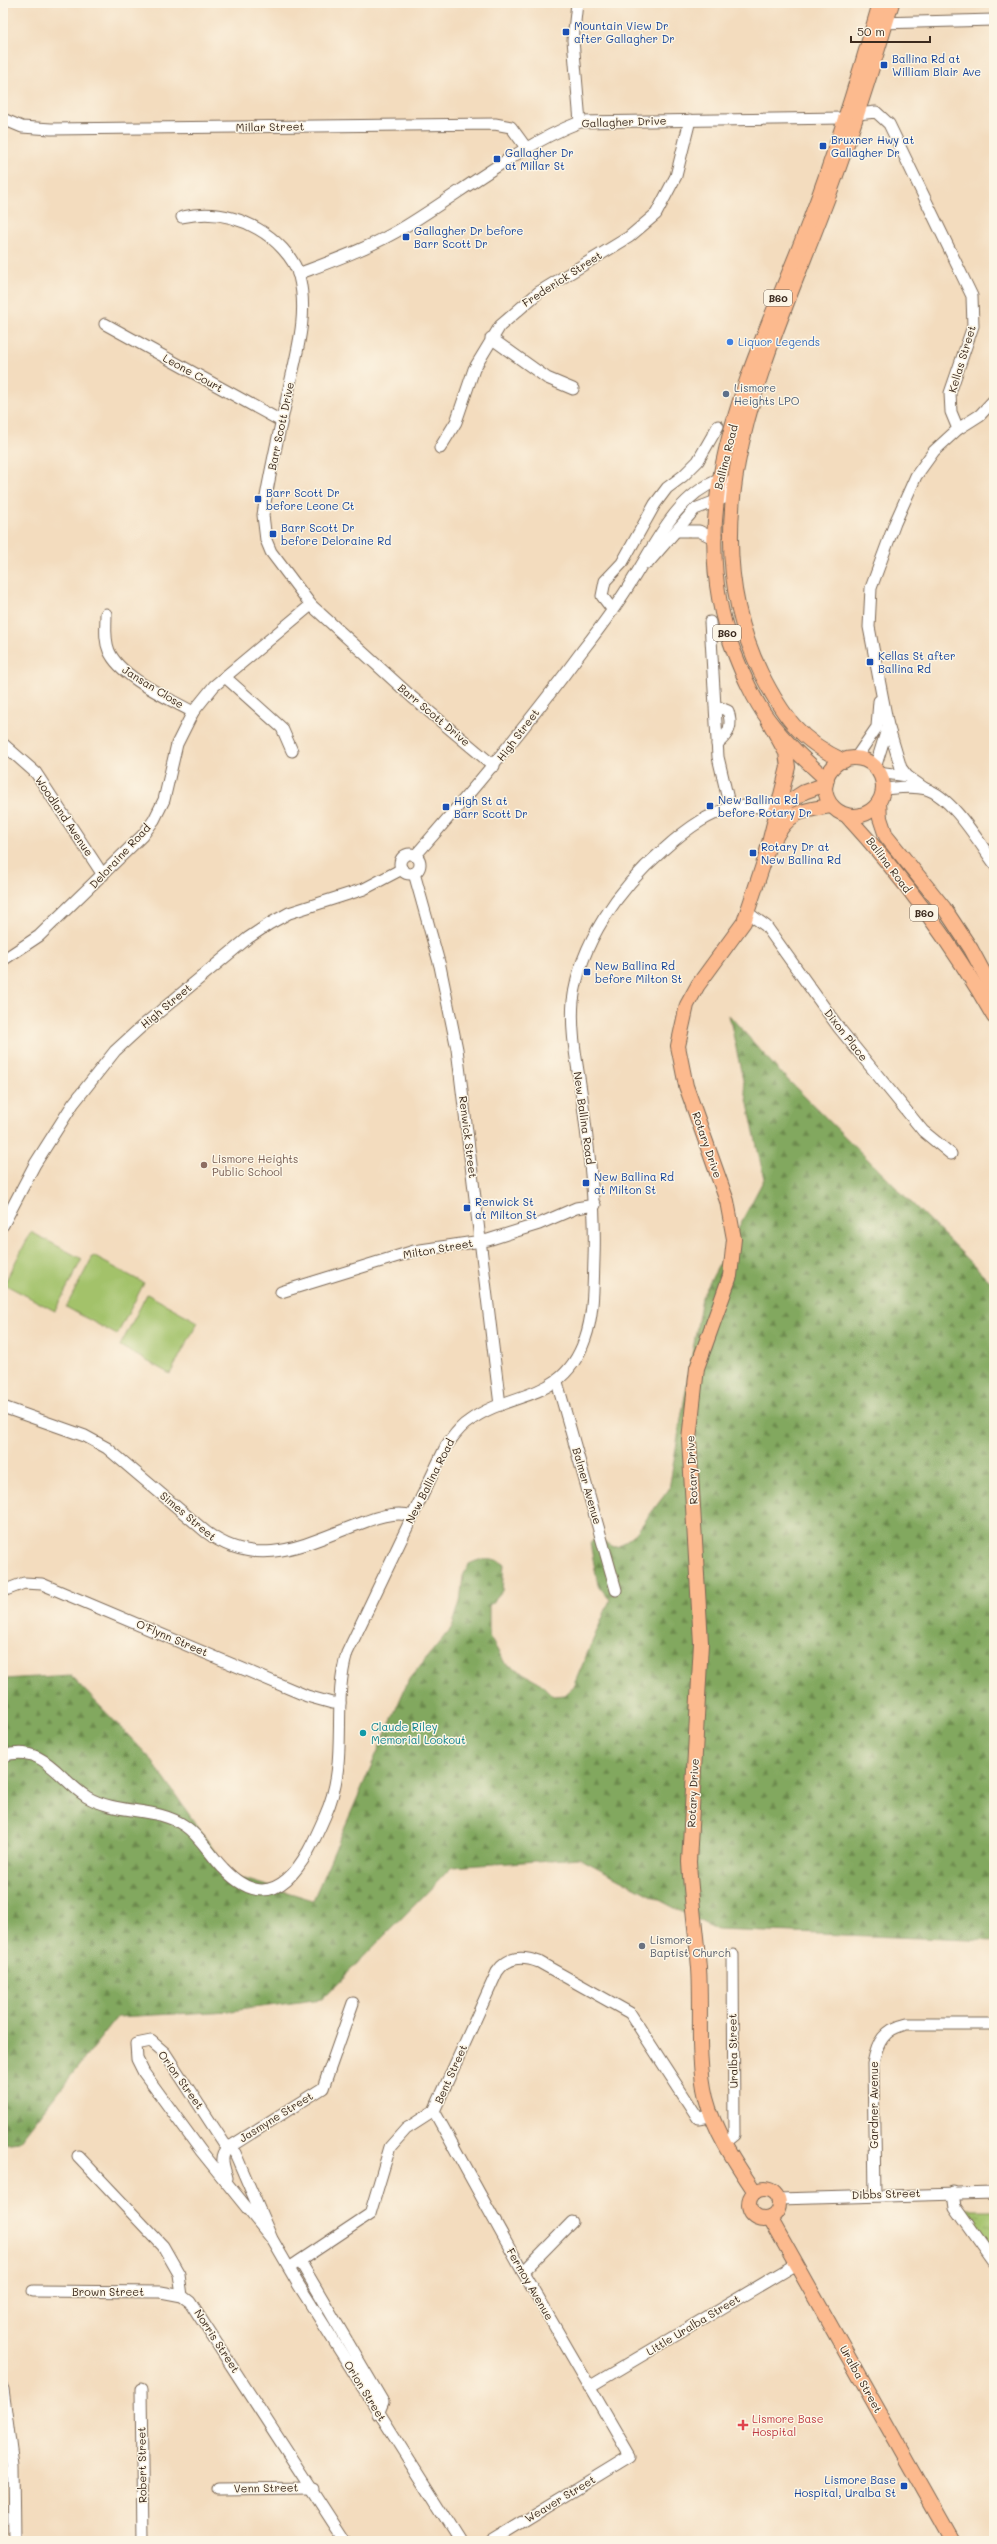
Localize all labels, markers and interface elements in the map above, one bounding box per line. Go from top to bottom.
place label: Mountain View Dr after Gallagher Dr [574,18,675,46]
scale bar [851,18,930,44]
text: 50 m [857,23,885,39]
marker: Mountain View Dr after Gallagher Dr [561,27,571,37]
place label: Ballina Rd at William Blair Ave [892,51,981,79]
marker: Ballina Rd at William Blair Ave [879,60,889,70]
street label: Gallagher Drive [581,113,667,130]
street label: Millar Street [236,118,305,135]
place label: Bruxner Hwy at Gallagher Dr [831,132,914,160]
marker: Bruxner Hwy at Gallagher Dr [818,141,828,151]
place label: Gallagher Dr at Millar St [505,145,574,173]
marker: Gallagher Dr at Millar St [492,154,502,164]
place label: Gallagher Dr before Barr Scott Dr [414,223,524,251]
marker: Gallagher Dr before Barr Scott Dr [401,232,411,242]
street label: Frederick Street [519,247,605,310]
road number: B60 [764,290,792,306]
street label: Kellas Street [944,323,979,394]
place label: Liquor Legends [738,334,820,349]
marker: Liquor Legends [725,337,735,347]
street label: Leone Court [161,350,226,395]
street label: Barr Scott Drive [264,380,297,471]
place label: Lismore Heights LPO [734,380,800,408]
marker: Lismore Heights LPO [721,389,731,399]
street label: Ballina Road [710,423,741,491]
place label: Barr Scott Dr before Leone Ct [266,485,355,513]
marker: Barr Scott Dr before Leone Ct [253,494,263,504]
place label: Barr Scott Dr before Deloraine Rd [281,520,391,548]
marker: Barr Scott Dr before Deloraine Rd [268,529,278,539]
road number: B60 [713,625,741,641]
place label: Kellas St after Ballina Rd [878,648,956,676]
marker: Kellas St after Ballina Rd [865,657,875,667]
street label: Jansan Close [120,662,187,712]
street label: Barr Scott Drive [395,680,474,749]
street label: High Street [493,705,542,764]
street label: Woodland Avenue [32,773,97,859]
place label: New Ballina Rd before Rotary Dr [718,792,812,820]
place label: High St at Barr Scott Dr [454,793,528,821]
marker: New Ballina Rd before Rotary Dr [705,801,715,811]
marker: High St at Barr Scott Dr [441,802,451,812]
street label: Deloraine Road [86,820,154,891]
street label: Ballina Road [863,834,915,896]
place label: Rotary Dr at New Ballina Rd [761,839,841,867]
marker: Rotary Dr at New Ballina Rd [748,848,758,858]
road number: B60 [910,905,938,921]
place label: New Ballina Rd before Milton St [595,958,683,986]
marker: New Ballina Rd before Milton St [582,967,592,977]
street label: High Street [137,980,194,1031]
street label: Dixon Place [821,1006,872,1064]
street label: New Ballina Road [571,1071,598,1165]
street label: Renwick Street [456,1095,481,1179]
street label: Rotary Drive [689,1110,726,1180]
place label: Lismore Heights Public School [212,1151,298,1179]
marker: Lismore Heights Public School [199,1160,209,1170]
place label: New Ballina Rd at Milton St [594,1169,674,1197]
marker: New Ballina Rd at Milton St [581,1178,591,1188]
place label: Renwick St at Milton St [475,1194,537,1222]
marker: Renwick St at Milton St [462,1203,472,1213]
street label: Milton Street [402,1235,474,1262]
street label: Rotary Drive [682,1435,701,1505]
street label: New Ballina Road [402,1436,457,1526]
street label: Balmer Avenue [569,1446,606,1526]
street label: Simes Street [157,1488,220,1544]
street label: O'Flynn Street [134,1616,210,1659]
place label: Claude Riley Memorial Lookout [371,1719,466,1747]
marker: Claude Riley Memorial Lookout [358,1728,368,1738]
street label: Rotary Drive [683,1758,702,1828]
place label: Lismore Baptist Church [650,1932,731,1960]
marker: Lismore Baptist Church [637,1941,647,1951]
street label: Uralba Street [724,2013,741,2089]
street label: Bent Street [431,2042,470,2106]
street label: Orion Street [155,2047,208,2112]
street label: Gardner Avenue [866,2061,881,2149]
street label: Jasmyne Street [236,2088,316,2145]
street label: Dibbs Street [851,2185,921,2202]
street label: Fermoy Avenue [504,2245,557,2323]
street label: Brown Street [72,2284,144,2299]
street label: Little Uralba Street [643,2291,743,2359]
street label: Norris Street [191,2306,244,2376]
street label: Uralba Street [837,2342,886,2415]
street label: Orion Street [341,2358,390,2424]
place label: Lismore Base Hospital [752,2411,824,2439]
marker: Lismore Base Hospital [737,2419,749,2431]
street label: Robert Street [133,2427,150,2503]
street label: Weaver Street [522,2471,598,2526]
place label: Lismore Base Hospital, Uralba St [794,2472,896,2500]
street label: Venn Street [234,2479,299,2496]
marker: Lismore Base Hospital, Uralba St [899,2481,909,2491]

